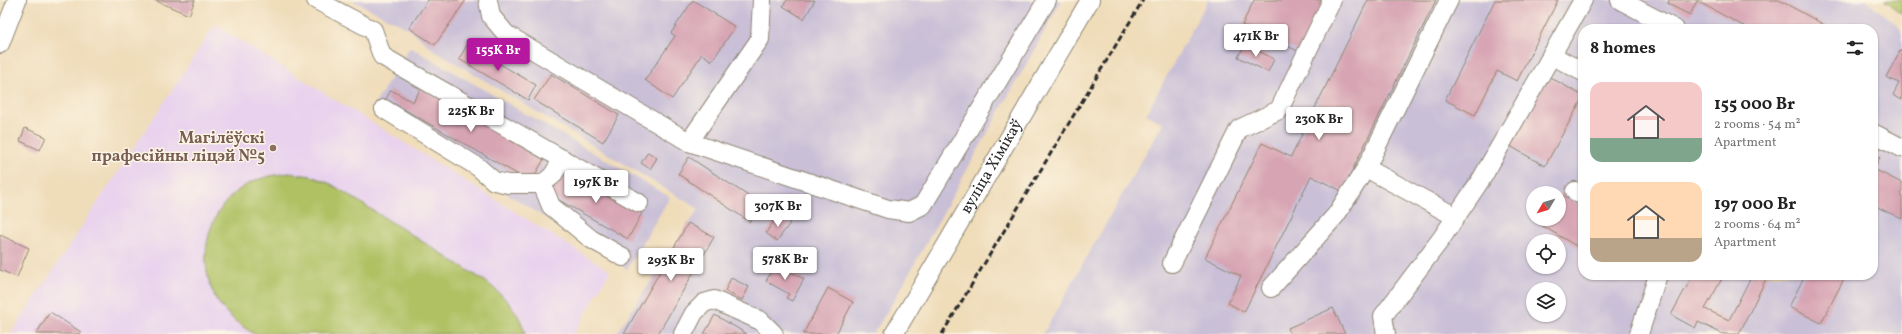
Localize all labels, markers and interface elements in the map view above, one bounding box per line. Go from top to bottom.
pin: 471K Br [1219,24,1293,58]
text: 471K Br [1233,28,1279,46]
text: 8 homes [1590,37,1656,60]
icon: filters [1844,37,1866,59]
pin: 155K Br [461,38,535,72]
text: 155K Br [476,42,520,60]
text: 155 000 Br [1714,93,1795,116]
icon: home [1622,98,1670,146]
pin: 225K Br [434,99,508,133]
text: 225K Br [448,103,494,121]
pin: 230K Br [1282,107,1356,141]
text: 230K Br [1295,111,1343,129]
street label: вуліца Хімікаў [956,115,1029,218]
text: 2 rooms · 54 m² [1714,116,1801,134]
place label: Магілёўскі прафесійны ліцэй №5 [91,128,265,168]
text: Apartment [1714,134,1777,152]
marker: Магілёўскі прафесійны ліцэй №5 [268,143,278,153]
pin: 197K Br [559,170,633,204]
text: 197K Br [573,174,619,192]
north arrow [1526,186,1566,226]
map controls [1526,186,1566,322]
text: 197 000 Br [1714,193,1796,216]
pin: 307K Br [741,194,815,228]
text: 307K Br [754,198,802,216]
icon: home [1622,198,1670,246]
text: 2 rooms · 64 m² [1714,216,1801,234]
button: locate [1526,234,1566,274]
text: Apartment [1714,234,1777,252]
pin: 578K Br [748,247,822,281]
pin: 293K Br [634,248,708,282]
text: 578K Br [762,251,808,269]
text: 293K Br [647,252,695,270]
button: layers [1526,282,1566,322]

